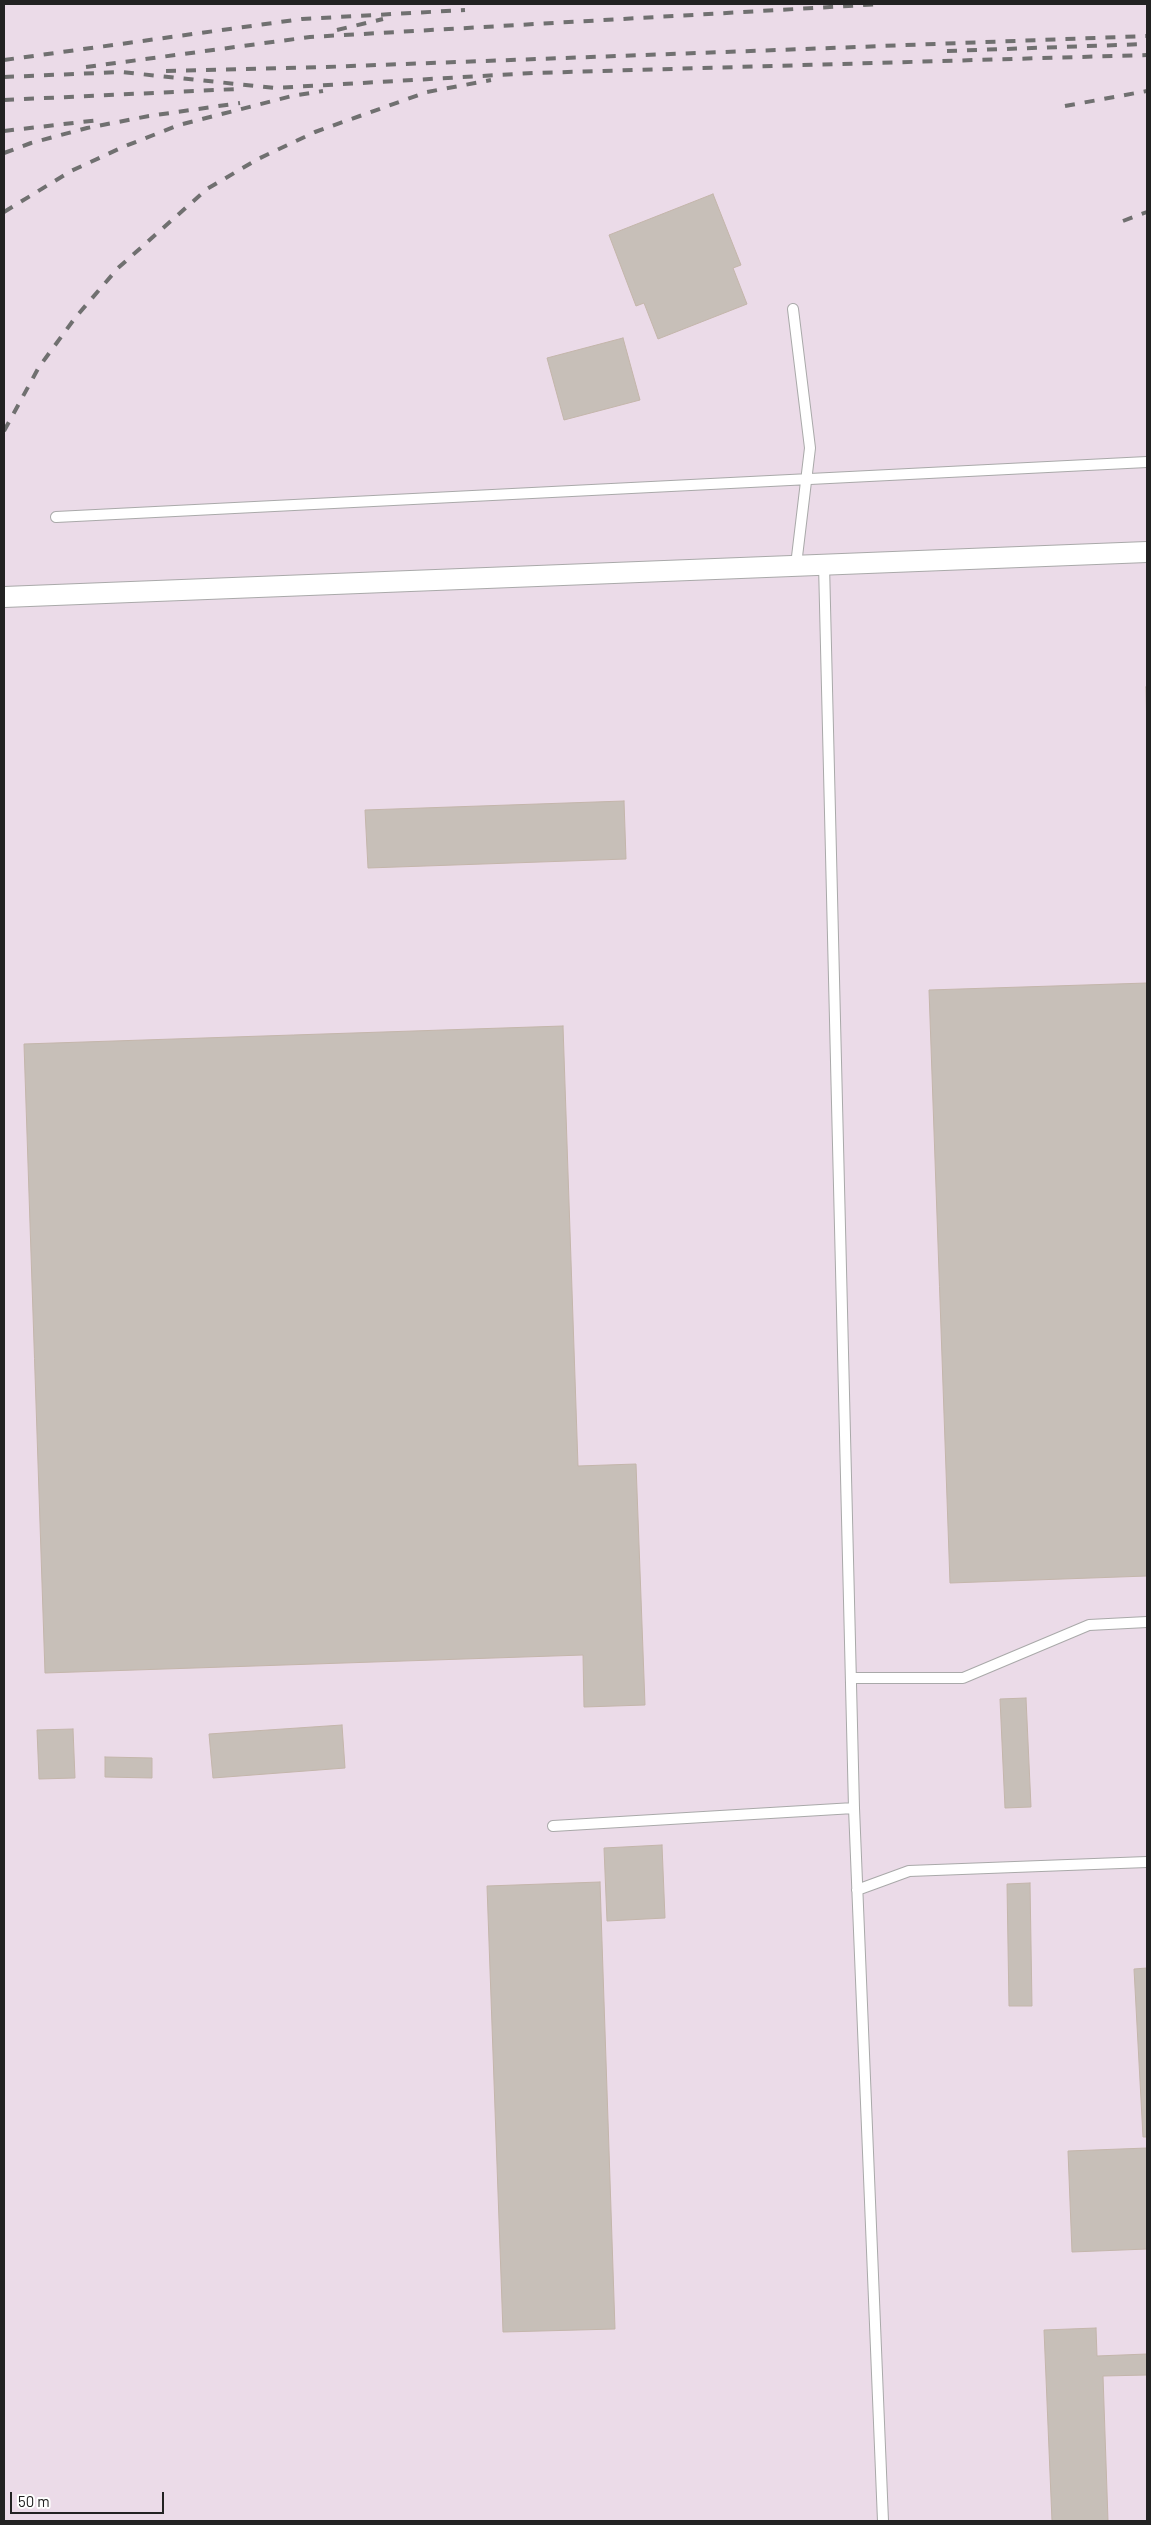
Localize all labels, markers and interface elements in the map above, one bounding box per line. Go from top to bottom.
scale bar [12,2482,166,2514]
text: 50 m [18,2492,50,2510]

